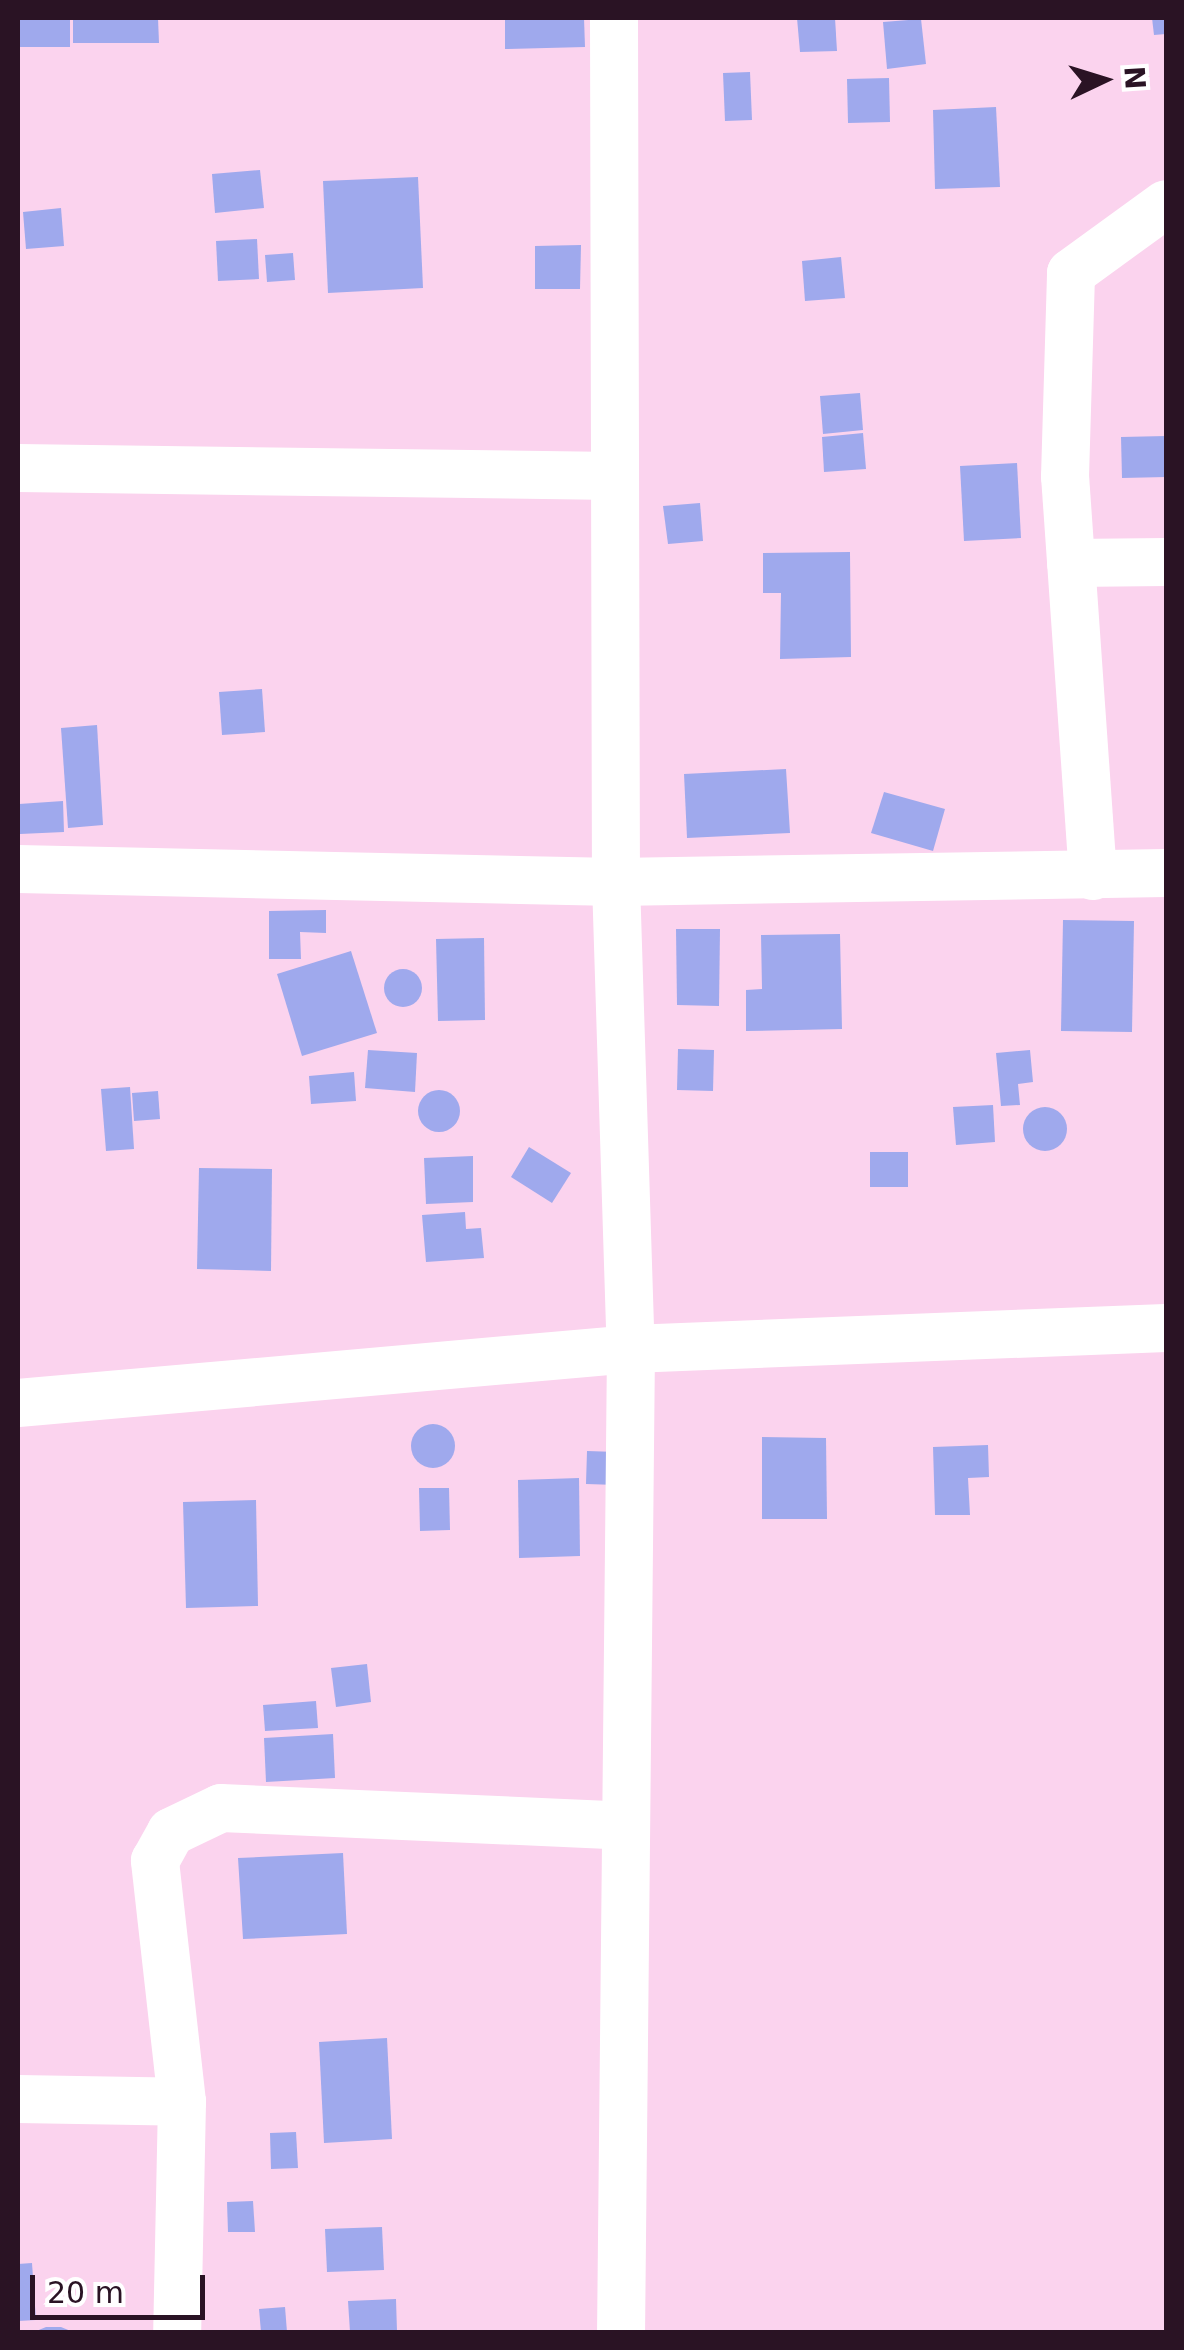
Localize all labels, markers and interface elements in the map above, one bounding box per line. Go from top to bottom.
north arrow [1054,30,1154,130]
text: N [1117,65,1152,91]
scale bar [35,2255,210,2317]
text: 20 m [47,2275,124,2310]

